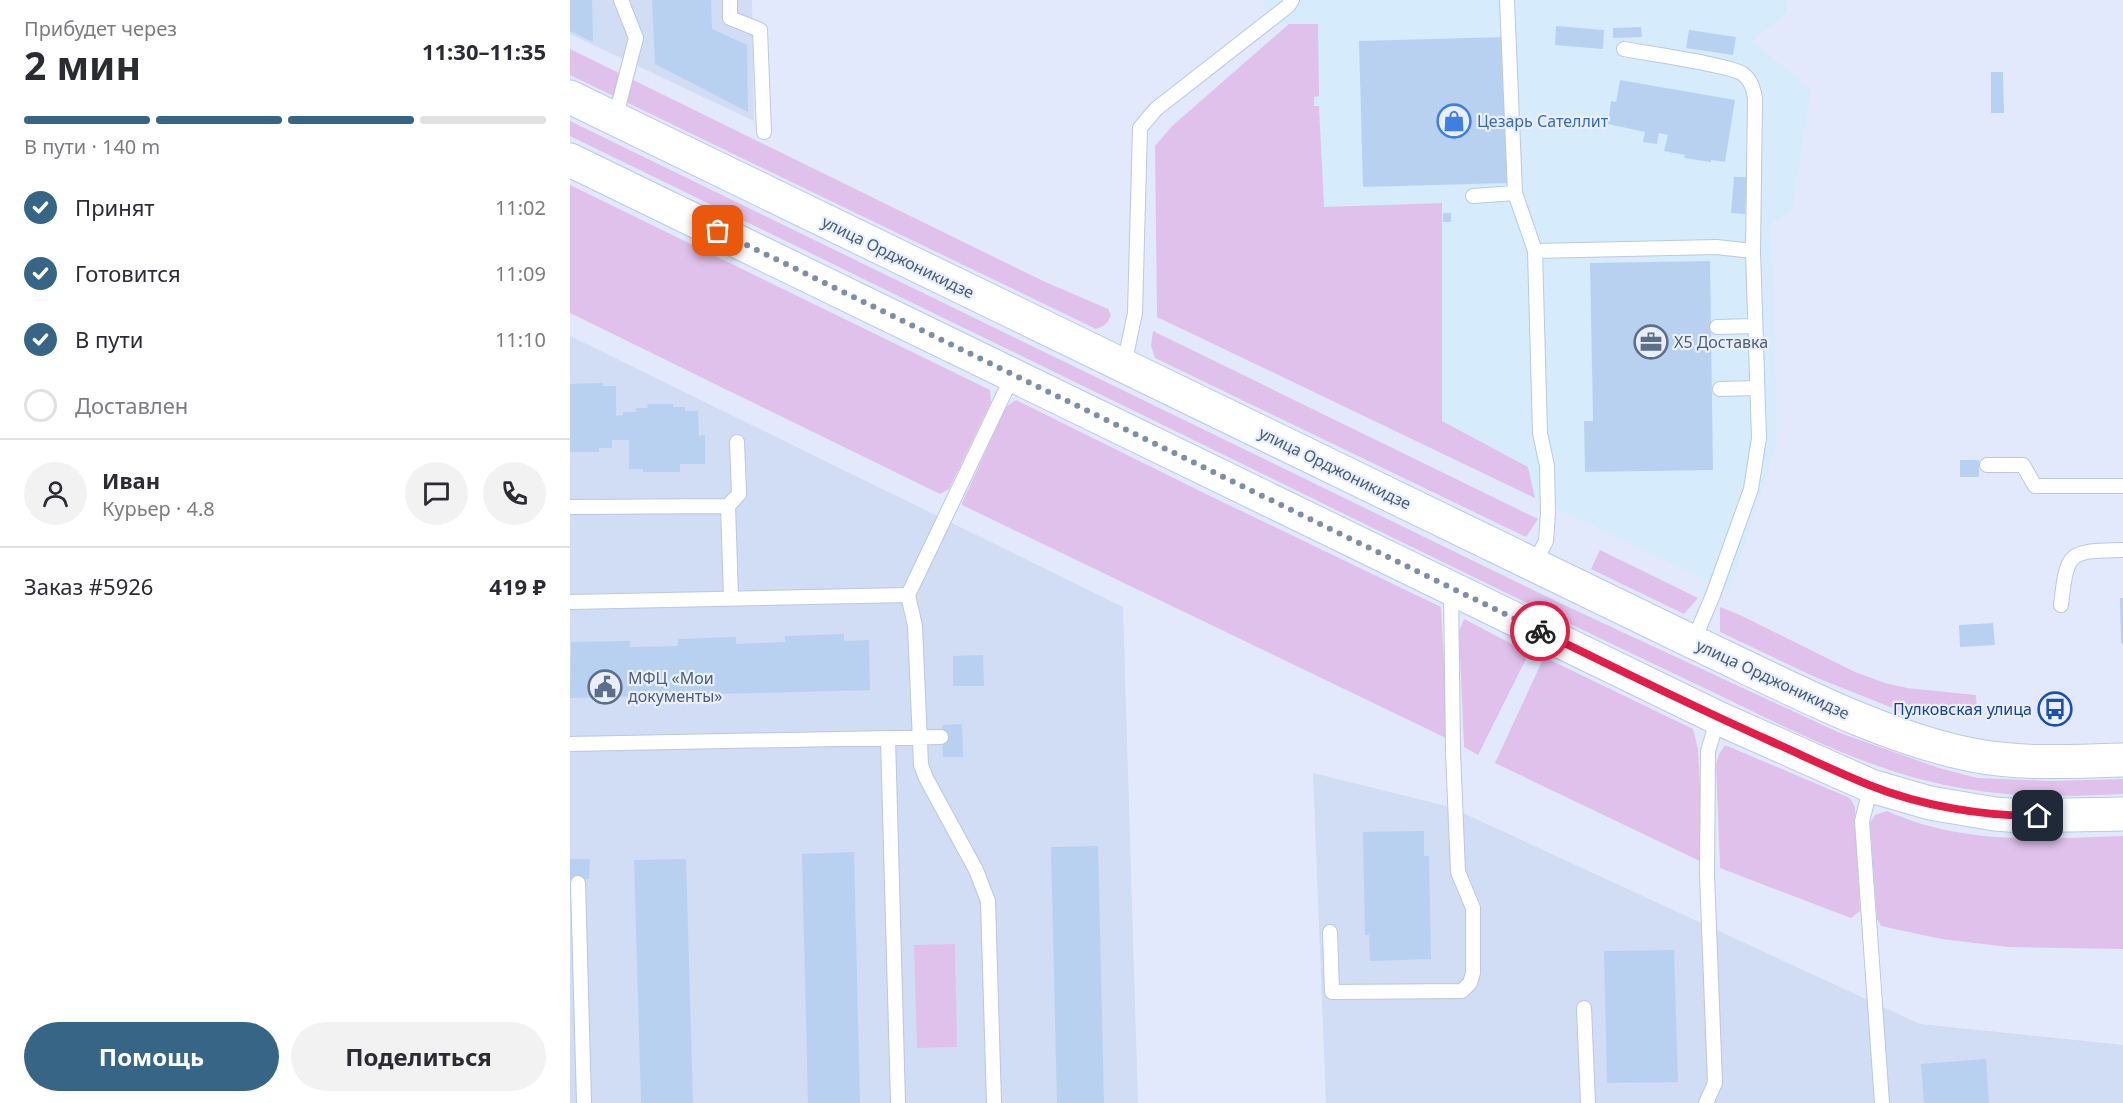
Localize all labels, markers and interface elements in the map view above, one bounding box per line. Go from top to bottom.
text: Прибудет через [24,15,177,42]
text: 11:30–11:35 [422,36,546,66]
text: 2 мин [24,38,141,91]
shop icon: Цезарь Сателлит [1436,103,1472,139]
place label: Цезарь Сателлит [1477,110,1609,132]
text: В пути · 140 m [24,133,160,160]
icon: check [24,191,57,224]
text: Принят [75,192,155,222]
text: 11:02 [495,194,546,221]
pin [692,205,743,256]
street label: улица Орджоникидзе [818,211,978,304]
icon: bag [701,214,734,247]
icon: check [24,257,57,290]
text: Готовится [75,258,181,288]
text: 11:09 [495,260,546,287]
icon: check [24,323,57,356]
text: В пути [75,324,143,354]
office icon: X5 Доставка [1633,324,1669,360]
text: 11:10 [495,326,546,353]
place label: X5 Доставка [1674,331,1768,353]
text: Доставлен [75,390,188,420]
street label: улица Орджоникидзе [1255,422,1415,515]
button: person [24,462,87,525]
button: chat [405,462,468,525]
button: phone [483,462,546,525]
text: Иван [102,465,160,495]
text: Курьер · 4.8 [102,495,215,522]
text: Заказ #5926 [24,571,153,601]
text: 419 ₽ [489,571,546,601]
courier [1510,601,1570,661]
icon: bike [1524,615,1557,648]
street label: улица Орджоникидзе [1693,634,1853,724]
place label: МФЦ «Мои документы» [628,667,723,707]
public building icon: МФЦ «Мои документы» [587,669,623,705]
bus stop icon: Пулковская улица [2037,691,2073,727]
place label: Пулковская улица [1893,698,2032,720]
pin [2012,790,2063,841]
icon: home [2021,799,2054,832]
button: Помощь [24,1022,279,1091]
button: Поделиться [291,1022,546,1091]

